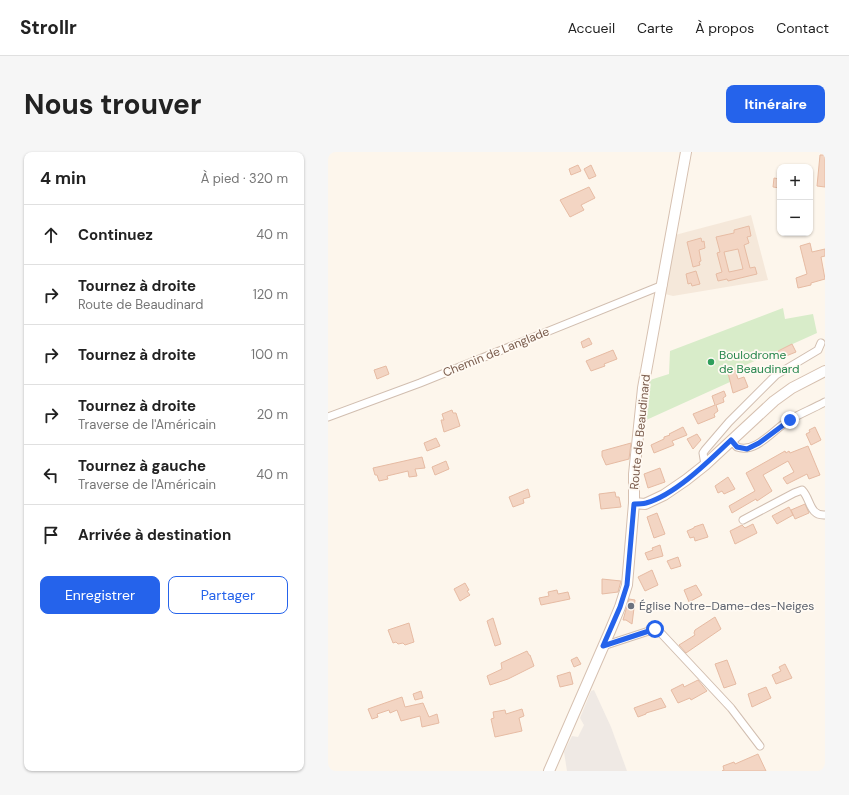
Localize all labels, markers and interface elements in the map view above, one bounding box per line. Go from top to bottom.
text: Strollr [20,15,77,40]
text: Accueil [568,19,615,37]
text: Carte [637,19,673,37]
text: À propos [695,19,754,37]
text: Contact [776,19,829,37]
button: Itinéraire [726,85,825,123]
text: Nous trouver [24,86,201,123]
map controls [777,164,813,236]
button: + [777,164,813,200]
text: 4 min [40,167,86,189]
text: À pied · 320 m [201,170,288,187]
button: − [777,200,813,236]
icon: ahead [40,224,62,246]
text: Continuez [78,225,153,245]
text: 40 m [256,226,288,243]
text: Tournez à droite [78,276,196,296]
icon: right [40,284,62,306]
text: 120 m [253,286,288,303]
text: Route de Beaudinard [78,296,204,313]
street label: Chemin de Langlade [440,323,552,381]
icon: right [40,344,62,366]
text: Tournez à droite [78,345,196,365]
text: 100 m [251,346,288,363]
place label: Boulodrome de Beaudinard [719,347,800,377]
marker: Boulodrome de Beaudinard [706,357,716,367]
street label: Route de Beaudinard [626,374,654,490]
text: Tournez à droite [78,396,196,416]
icon: right [40,404,62,426]
text: 20 m [257,406,288,423]
route end [781,411,799,429]
text: Traverse de l'Américain [78,416,216,433]
text: Tournez à gauche [78,456,206,476]
icon: left [40,464,62,486]
text: 40 m [256,466,288,483]
text: Traverse de l'Américain [78,476,216,493]
icon: arrive [40,524,62,546]
text: Arrivée à destination [78,525,231,545]
button: Enregistrer [40,576,160,614]
button: Partager [168,576,288,614]
place label: Église Notre-Dame-des-Neiges [639,598,814,614]
marker: Église Notre-Dame-des-Neiges [626,601,636,611]
route start [646,620,664,638]

